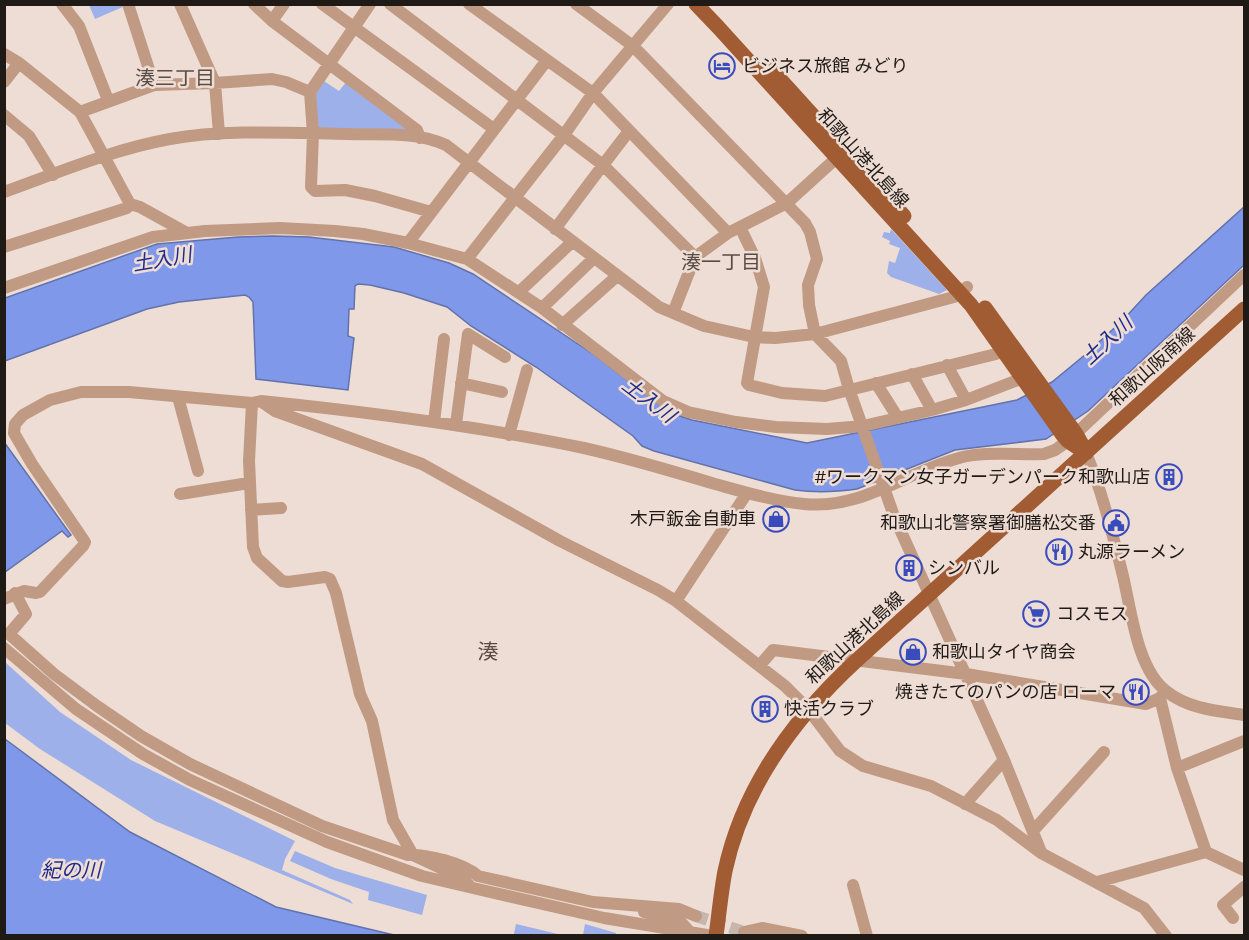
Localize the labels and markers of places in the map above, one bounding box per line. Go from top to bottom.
hotel icon: ビジネス旅館 みどり [707,51,737,81]
place label: ビジネス旅館 みどり [742,55,908,77]
building icon: #ワークマン女子ガーデンパーク和歌山店 [1154,462,1184,492]
place label: #ワークマン女子ガーデンパーク和歌山店 [815,466,1150,488]
shop icon: 木戸鈑金自動車 [761,504,791,534]
place label: 木戸鈑金自動車 [630,508,756,530]
public building icon: 和歌山北警察署御膳松交番 [1101,508,1131,538]
place label: 和歌山北警察署御膳松交番 [880,512,1096,534]
restaurant icon: 丸源ラーメン [1044,537,1074,567]
place label: 丸源ラーメン [1078,541,1185,563]
building icon: シンバル [894,553,924,583]
place label: シンバル [928,557,1000,579]
supermarket icon: コスモス [1021,599,1051,629]
place label: コスモス [1056,603,1128,625]
shop icon: 和歌山タイヤ商会 [898,637,928,667]
place label: 和歌山タイヤ商会 [932,641,1075,663]
restaurant icon: 焼きたてのパンの店 ローマ [1121,677,1151,707]
place label: 焼きたてのパンの店 ローマ [895,681,1116,703]
building icon: 快活クラブ [750,694,780,724]
place label: 快活クラブ [784,698,874,720]

